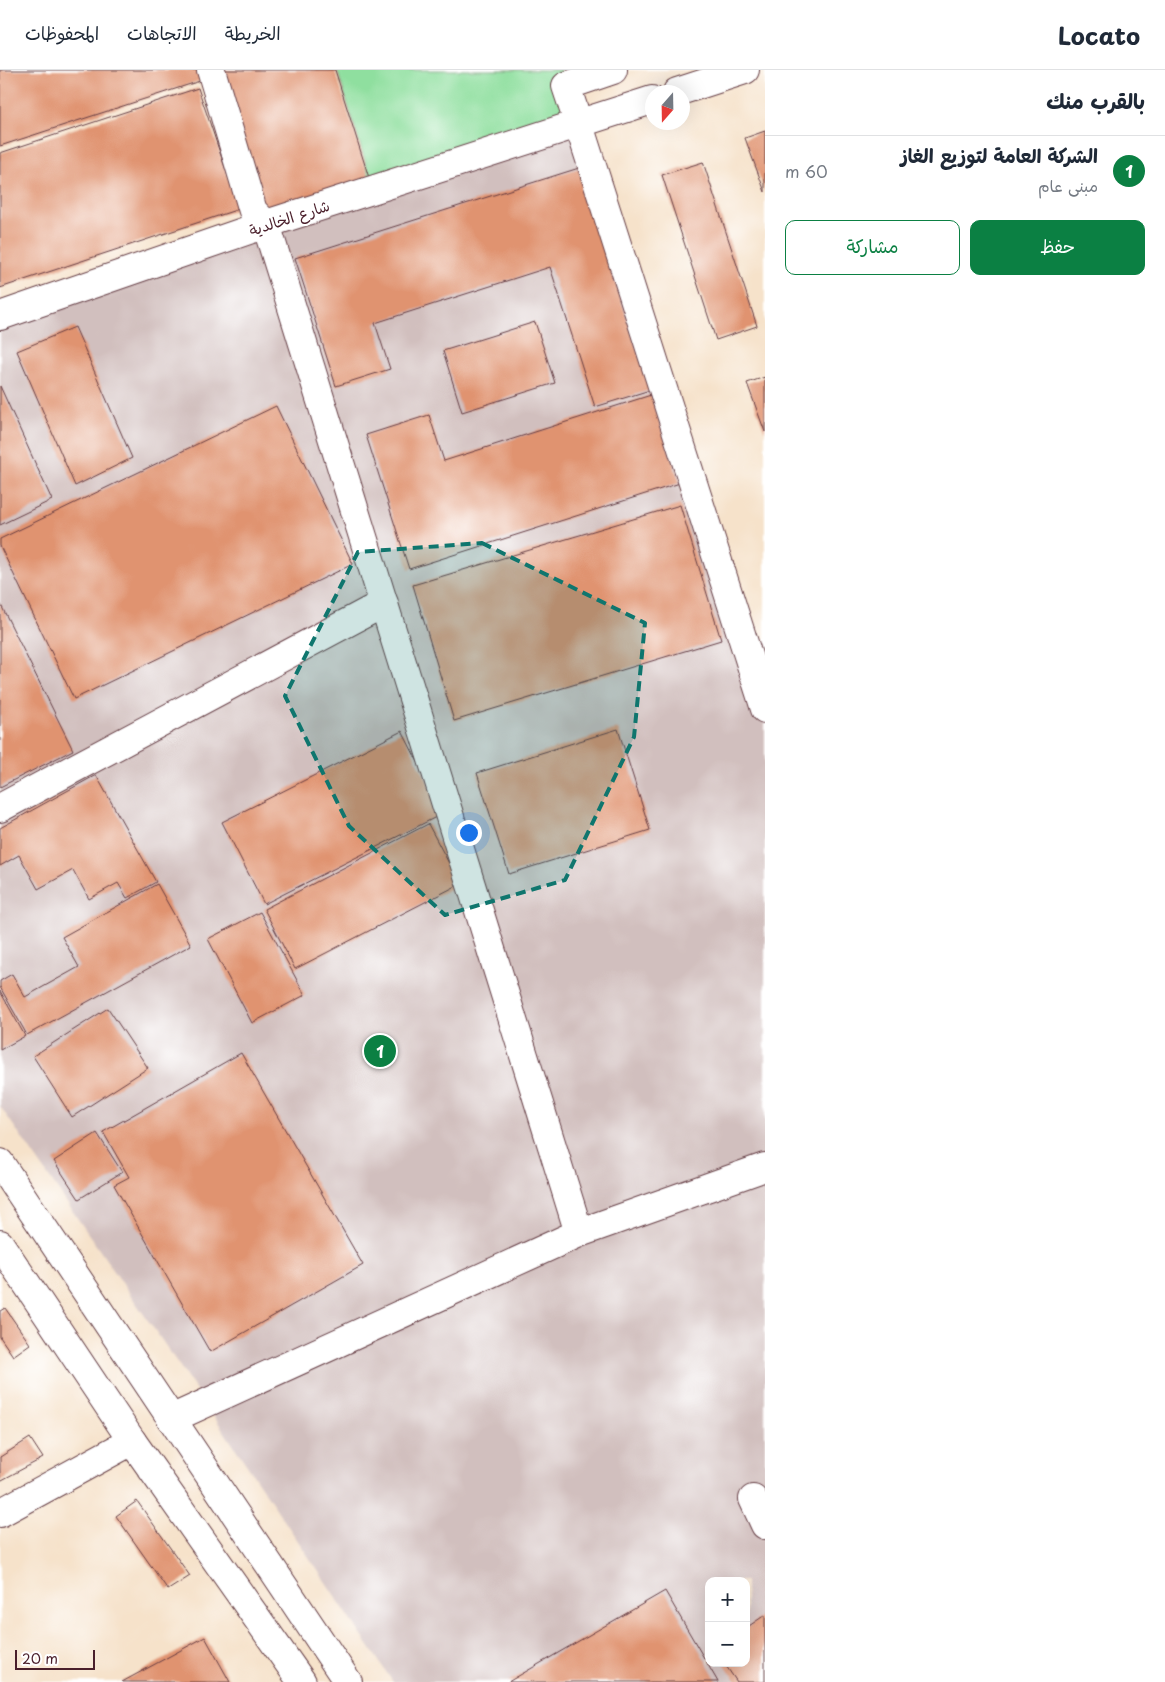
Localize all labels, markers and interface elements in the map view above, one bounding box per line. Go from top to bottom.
text: Locato [1058,17,1140,53]
text: المحفوظات [25,19,99,46]
text: الاتجاهات [127,19,197,46]
text: الخريطة [225,19,281,46]
text: بالقرب منك [1046,84,1145,116]
north arrow [645,85,690,130]
text: الشركة العامة لتوزيع الغاز [900,141,1098,169]
text: 60 m [785,159,828,183]
text: 1 [1125,159,1133,183]
text: مبنى عام [1038,173,1098,197]
street label: شارع الخالدية [246,193,332,241]
button: مشاركة [785,220,960,275]
button: حفظ [970,220,1145,275]
your location [456,820,482,846]
pin: 1 [364,1032,396,1070]
map controls [705,1577,750,1667]
button: + [705,1577,750,1622]
button: − [705,1622,750,1667]
scale bar [15,1647,95,1670]
text: 20 m [22,1648,58,1669]

